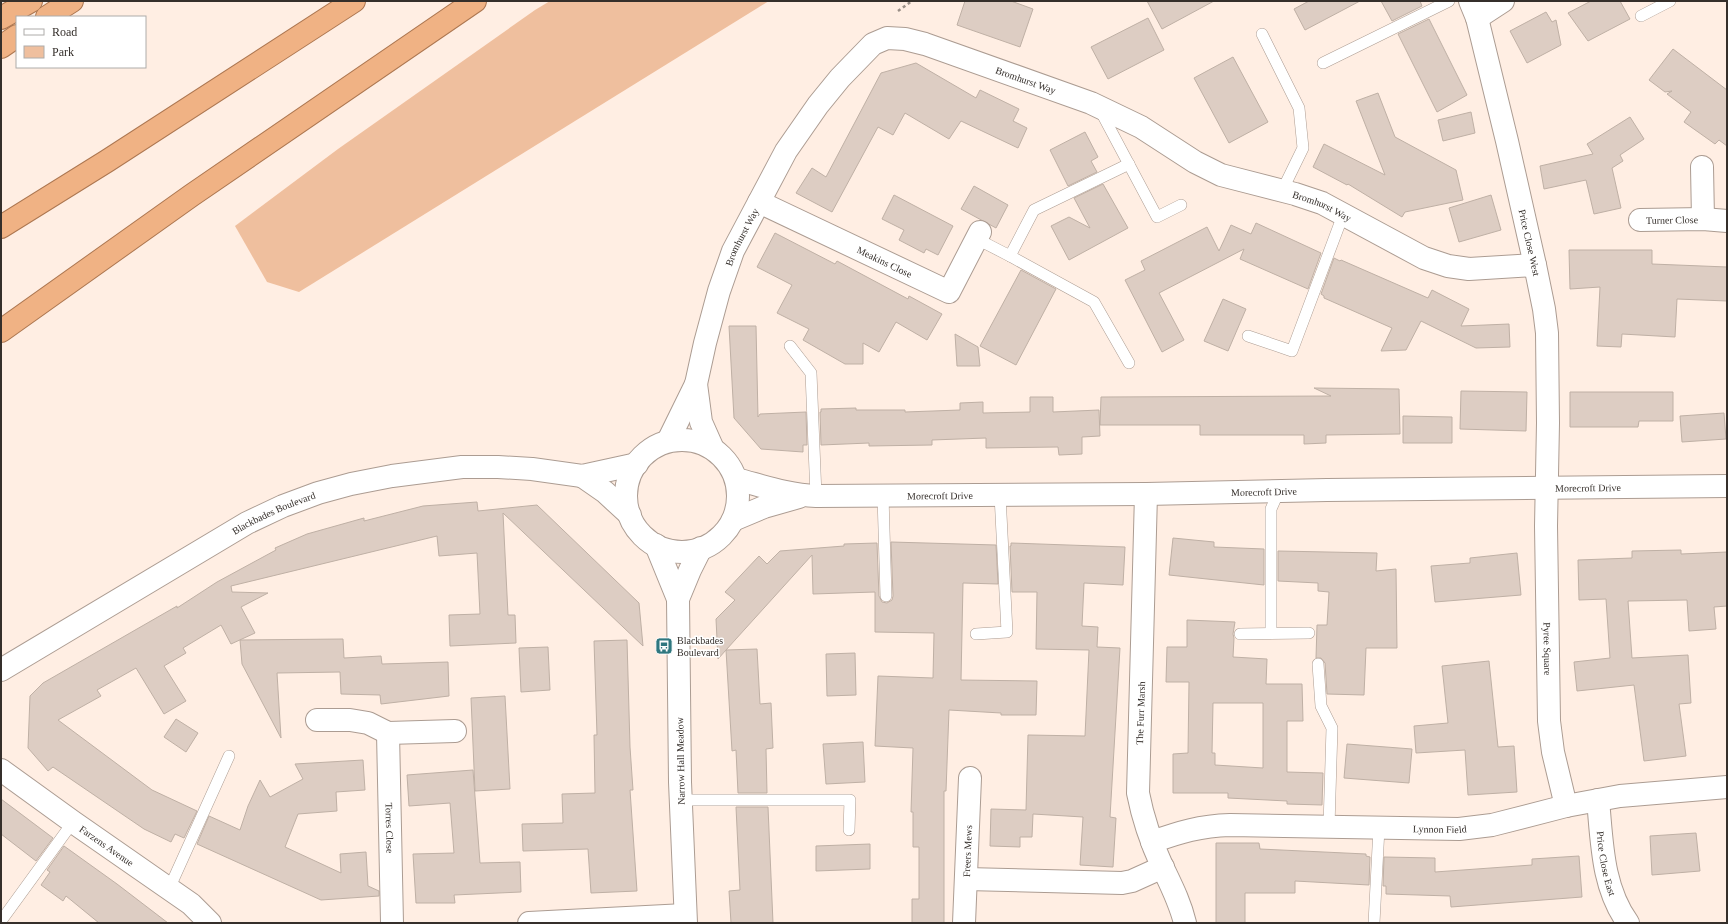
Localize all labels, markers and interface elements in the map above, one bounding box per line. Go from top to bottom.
legend [16,16,146,68]
text: Road [52,25,77,39]
text: Park [52,45,74,59]
street label: Bromhurst Way [994,65,1057,96]
street label: Bromhurst Way [1291,189,1353,224]
street label: Bromhurst Way [723,206,761,267]
street label: Price Close West [1517,208,1542,277]
street label: Turner Close [1646,214,1699,226]
street label: Meakins Close [855,244,914,280]
street label: Morecroft Drive [1555,482,1622,494]
street label: Morecroft Drive [1231,486,1298,498]
street label: Blackbades Boulevard [230,490,317,537]
street label: Morecroft Drive [907,490,974,501]
street label: Pyree Square [1541,622,1553,676]
place label: Blackbades Boulevard [677,635,723,658]
bus stop icon: Blackbades Boulevard [654,636,674,656]
street label: The Furr Marsh [1134,681,1147,745]
street label: Narrow Hall Meadow [674,716,687,805]
street label: Torres Close [383,802,396,854]
street label: Farzens Avenue [77,823,136,869]
street label: Lynnon Field [1413,823,1467,835]
street label: Freers Mews [961,825,974,877]
street label: Price Close East [1595,831,1618,898]

